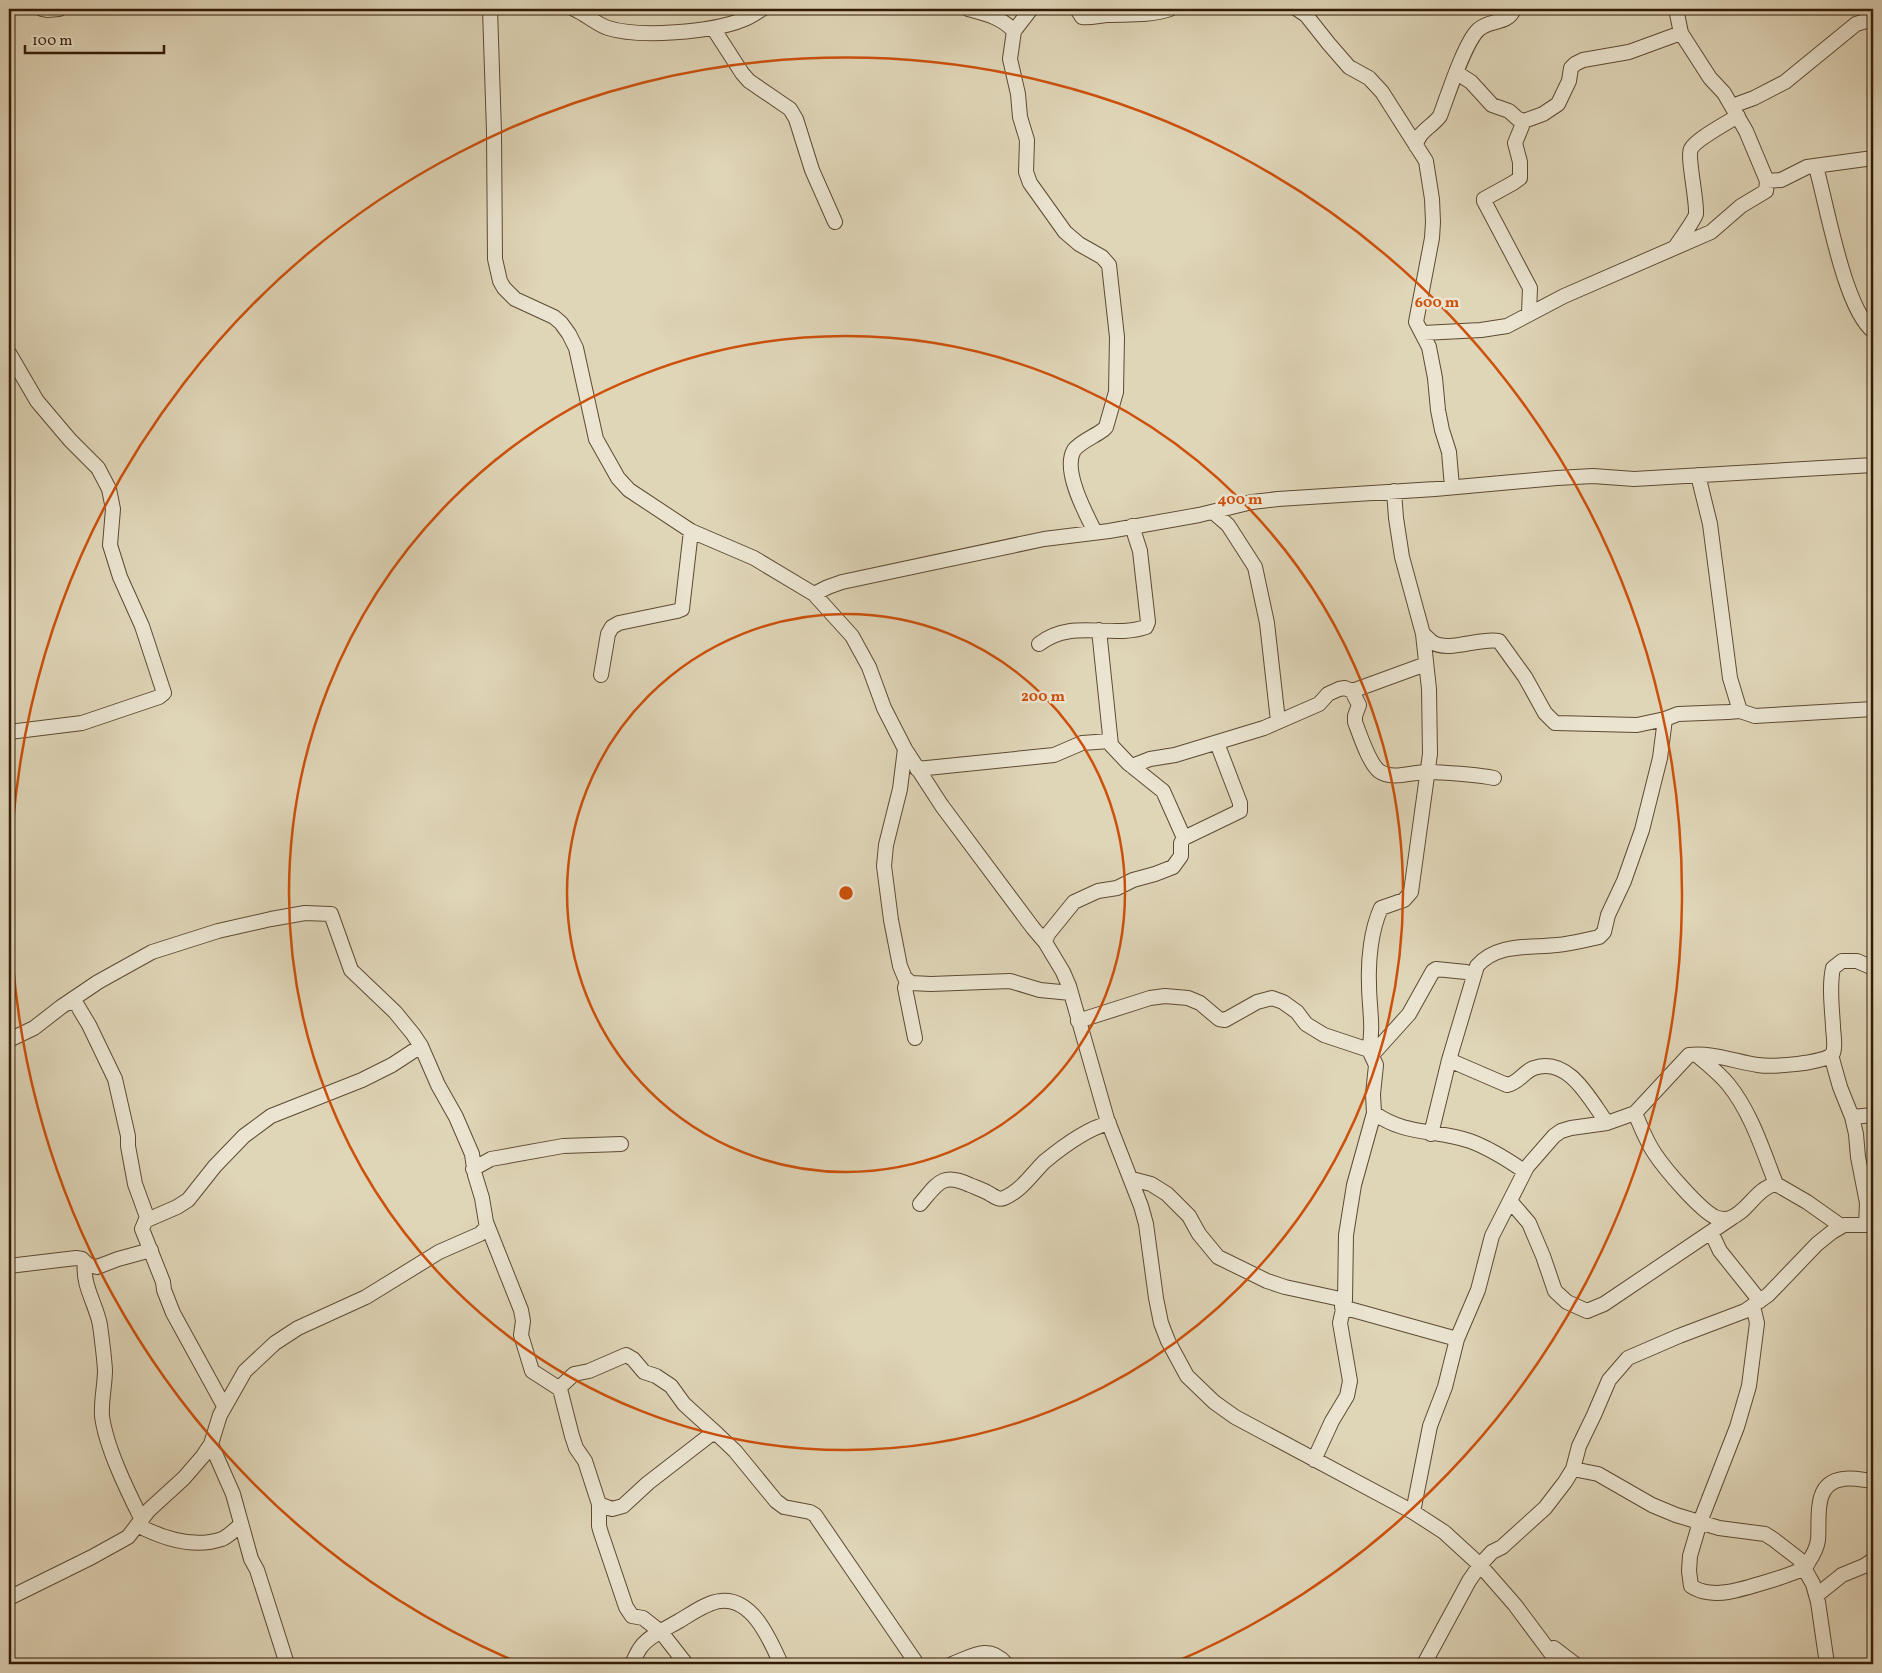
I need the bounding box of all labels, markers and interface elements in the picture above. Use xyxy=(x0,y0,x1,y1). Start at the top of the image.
scale bar xyxy=(25,22,164,54)
text: 100 m xyxy=(32,31,72,52)
text: 600 m xyxy=(1415,293,1460,314)
text: 400 m xyxy=(1218,490,1263,511)
text: 200 m xyxy=(1021,687,1065,708)
centre of rings xyxy=(837,884,855,902)

